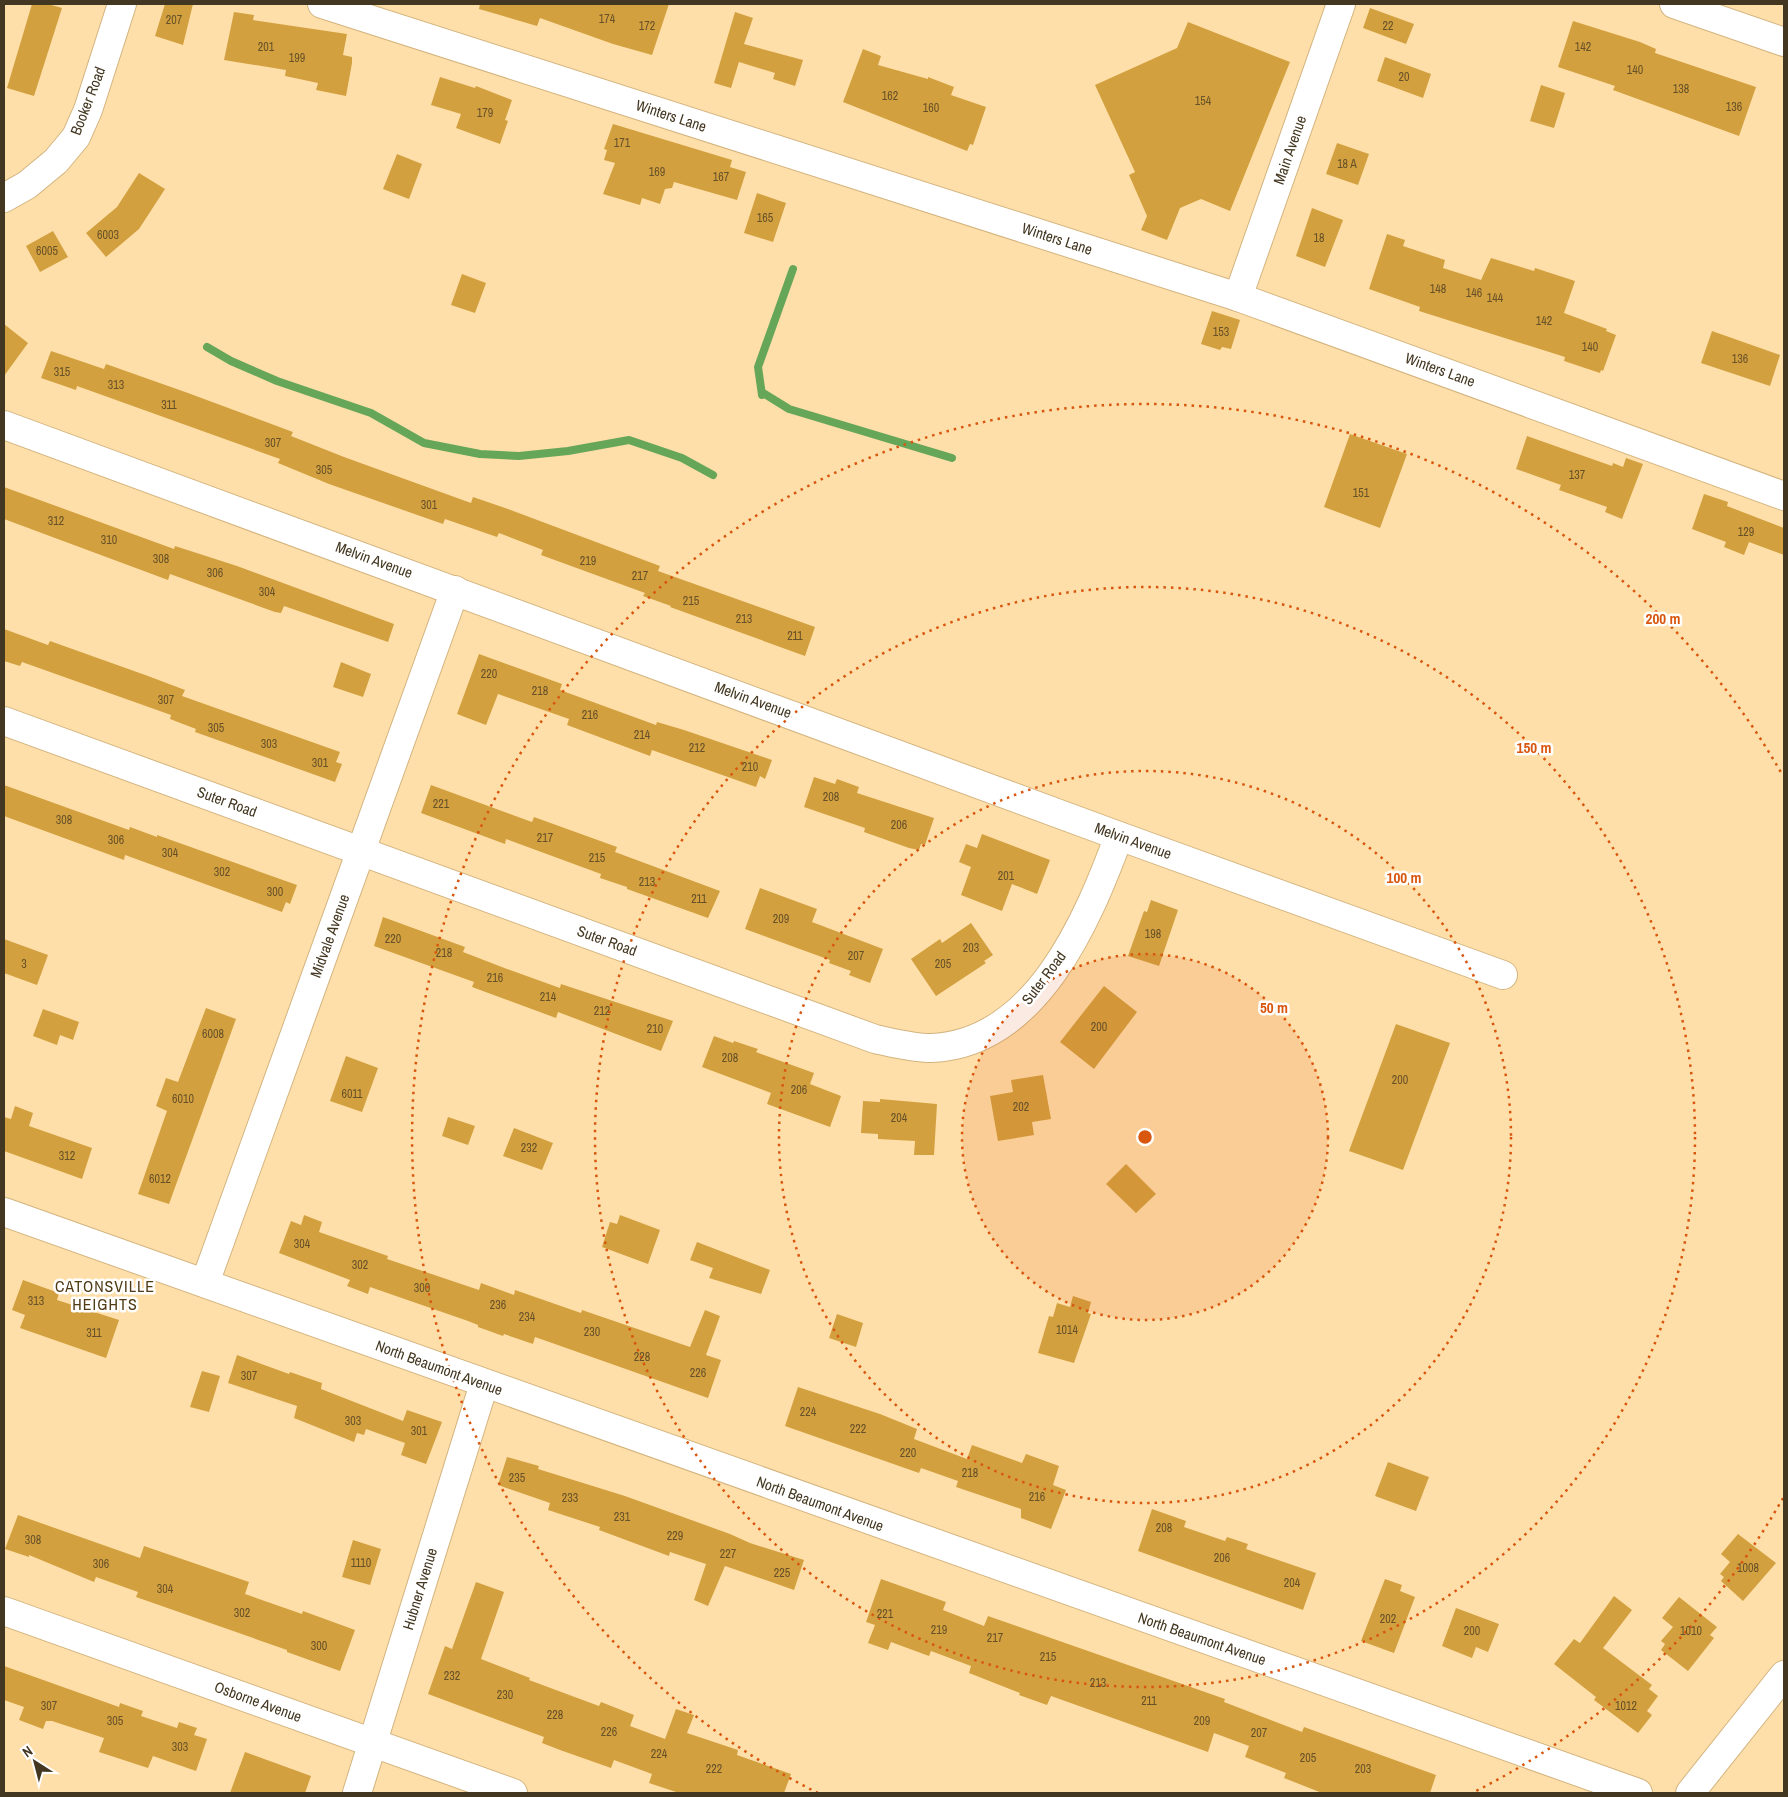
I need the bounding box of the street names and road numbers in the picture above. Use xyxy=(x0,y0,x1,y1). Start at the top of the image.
street label: Booker Road xyxy=(65,64,110,138)
street label: Winters Lane xyxy=(633,94,709,137)
street label: Main Avenue xyxy=(1268,112,1311,187)
street label: Winters Lane xyxy=(1019,217,1095,260)
street label: Winters Lane xyxy=(1402,347,1478,392)
street label: Melvin Avenue xyxy=(333,536,416,583)
street label: Melvin Avenue xyxy=(712,676,795,723)
street label: Suter Road xyxy=(194,781,260,822)
street label: Melvin Avenue xyxy=(1092,817,1175,864)
street label: Midvale Avenue xyxy=(305,891,354,980)
street label: Suter Road xyxy=(574,920,640,961)
street label: Suter Road xyxy=(1016,947,1071,1009)
street label: North Beaumont Avenue xyxy=(373,1335,506,1400)
street label: North Beaumont Avenue xyxy=(754,1471,887,1536)
street label: Hubner Avenue xyxy=(397,1545,442,1632)
street label: North Beaumont Avenue xyxy=(1135,1607,1269,1670)
street label: Osborne Avenue xyxy=(212,1676,305,1727)

